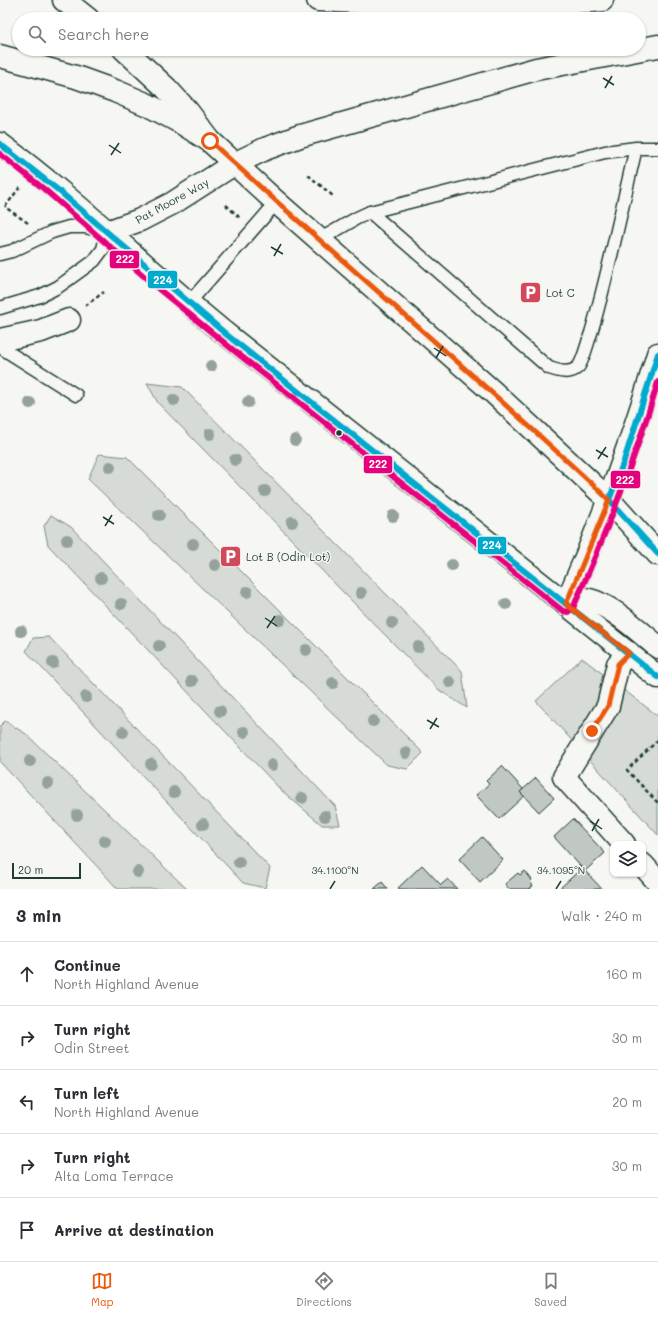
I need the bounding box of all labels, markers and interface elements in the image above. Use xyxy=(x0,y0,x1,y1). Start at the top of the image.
search box xyxy=(12,12,646,56)
icon: search xyxy=(26,23,48,45)
text: Search here xyxy=(58,24,149,44)
route start xyxy=(201,132,219,150)
street label: Pat Moore Way xyxy=(132,174,211,227)
line badge: 222 xyxy=(109,250,140,269)
text: 222 xyxy=(116,251,134,266)
line badge: 224 xyxy=(147,270,178,289)
text: 224 xyxy=(153,272,173,287)
parking icon: Lot C xyxy=(517,280,543,306)
place label: Lot C xyxy=(546,285,575,300)
unlabelled marker xyxy=(334,428,344,438)
line badge: 222 xyxy=(363,455,393,474)
text: 222 xyxy=(369,456,387,471)
line badge: 222 xyxy=(610,470,641,489)
text: 222 xyxy=(616,472,634,487)
line badge: 224 xyxy=(477,536,507,555)
text: 224 xyxy=(482,537,502,552)
parking icon: Lot B (Odin Lot) xyxy=(217,544,243,570)
place label: Lot B (Odin Lot) xyxy=(246,549,331,564)
route end xyxy=(583,722,601,740)
map controls xyxy=(610,841,646,877)
button: layers xyxy=(610,841,646,877)
scale bar xyxy=(12,861,81,880)
text: 20 m xyxy=(18,862,43,877)
text: 34.1100°N xyxy=(311,863,359,877)
text: 34.1095°N xyxy=(537,863,585,877)
text: 3 min xyxy=(16,904,61,926)
text: Walk · 240 m xyxy=(561,907,642,924)
text: Continue xyxy=(54,955,121,975)
icon: ahead xyxy=(16,963,38,985)
text: 160 m xyxy=(606,965,642,982)
text: North Highland Avenue xyxy=(54,975,199,992)
text: Turn right xyxy=(54,1019,131,1039)
icon: right xyxy=(16,1027,38,1049)
text: 30 m xyxy=(612,1029,642,1046)
text: Odin Street xyxy=(54,1039,129,1056)
text: Turn left xyxy=(54,1083,119,1103)
icon: left xyxy=(16,1091,38,1113)
text: 20 m xyxy=(612,1093,642,1110)
text: North Highland Avenue xyxy=(54,1103,199,1120)
text: Turn right xyxy=(54,1147,131,1167)
icon: right xyxy=(16,1155,38,1177)
text: 30 m xyxy=(612,1157,642,1174)
text: Alta Loma Terrace xyxy=(54,1167,174,1184)
icon: arrive xyxy=(16,1219,38,1241)
text: Arrive at destination xyxy=(54,1220,214,1240)
tab: Map xyxy=(91,1270,114,1309)
tab: Directions xyxy=(296,1270,352,1309)
tab: Saved xyxy=(534,1270,567,1309)

